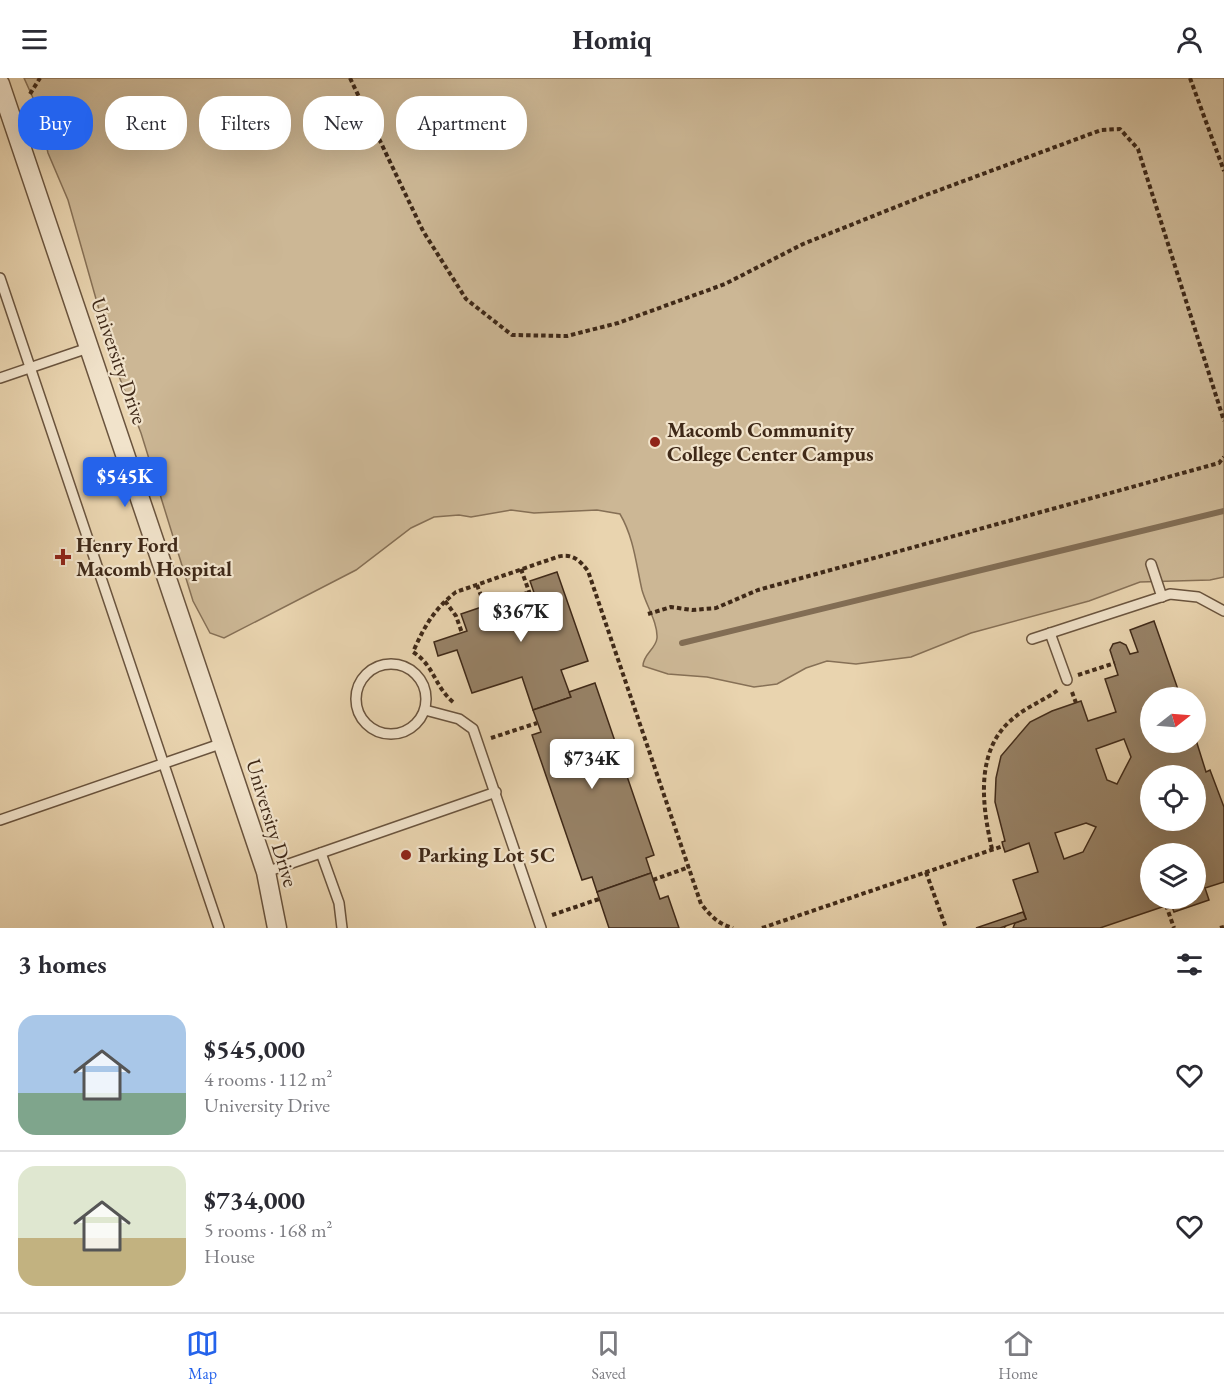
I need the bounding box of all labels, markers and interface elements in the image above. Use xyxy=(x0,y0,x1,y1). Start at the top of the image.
text: Homiq xyxy=(572,22,652,57)
icon: menu xyxy=(18,23,51,56)
icon: person xyxy=(1173,23,1206,56)
chip: Buy xyxy=(18,96,93,150)
chip: Rent xyxy=(105,96,187,150)
chip: Filters xyxy=(199,96,291,150)
chip: New xyxy=(303,96,384,150)
chip: Apartment xyxy=(396,96,527,150)
street label: University Drive xyxy=(85,294,154,428)
place label: Macomb Community College Center Campus xyxy=(667,416,874,467)
marker: Macomb Community College Center Campus xyxy=(648,435,662,449)
pin: $545K xyxy=(83,457,167,508)
text: $545K xyxy=(97,463,153,489)
place label: Henry Ford Macomb Hospital xyxy=(76,531,232,582)
marker: Henry Ford Macomb Hospital xyxy=(54,548,72,566)
pin: $367K xyxy=(479,592,563,643)
text: $367K xyxy=(493,598,549,624)
north arrow xyxy=(1140,687,1206,753)
map controls xyxy=(1140,687,1206,909)
pin: $734K xyxy=(550,739,634,790)
text: $734K xyxy=(564,745,620,771)
street label: University Drive xyxy=(240,756,305,890)
button: locate xyxy=(1140,765,1206,831)
place label: Parking Lot 5C xyxy=(418,841,555,868)
button: layers xyxy=(1140,843,1206,909)
marker: Parking Lot 5C xyxy=(399,848,413,862)
text: 3 homes xyxy=(18,947,107,981)
icon: filters xyxy=(1173,948,1206,981)
text: $545,000 xyxy=(204,1032,305,1066)
icon: home xyxy=(66,1039,138,1111)
icon: heart xyxy=(1173,1059,1206,1092)
text: 4 rooms · 112 m² xyxy=(204,1066,332,1092)
text: University Drive xyxy=(204,1092,330,1118)
text: $734,000 xyxy=(204,1183,305,1217)
icon: home xyxy=(66,1190,138,1262)
icon: heart xyxy=(1173,1210,1206,1243)
text: 5 rooms · 168 m² xyxy=(204,1217,332,1243)
text: House xyxy=(204,1243,255,1269)
tab: Map xyxy=(186,1327,219,1384)
tab: Saved xyxy=(592,1327,626,1384)
tab: Home xyxy=(998,1327,1038,1384)

